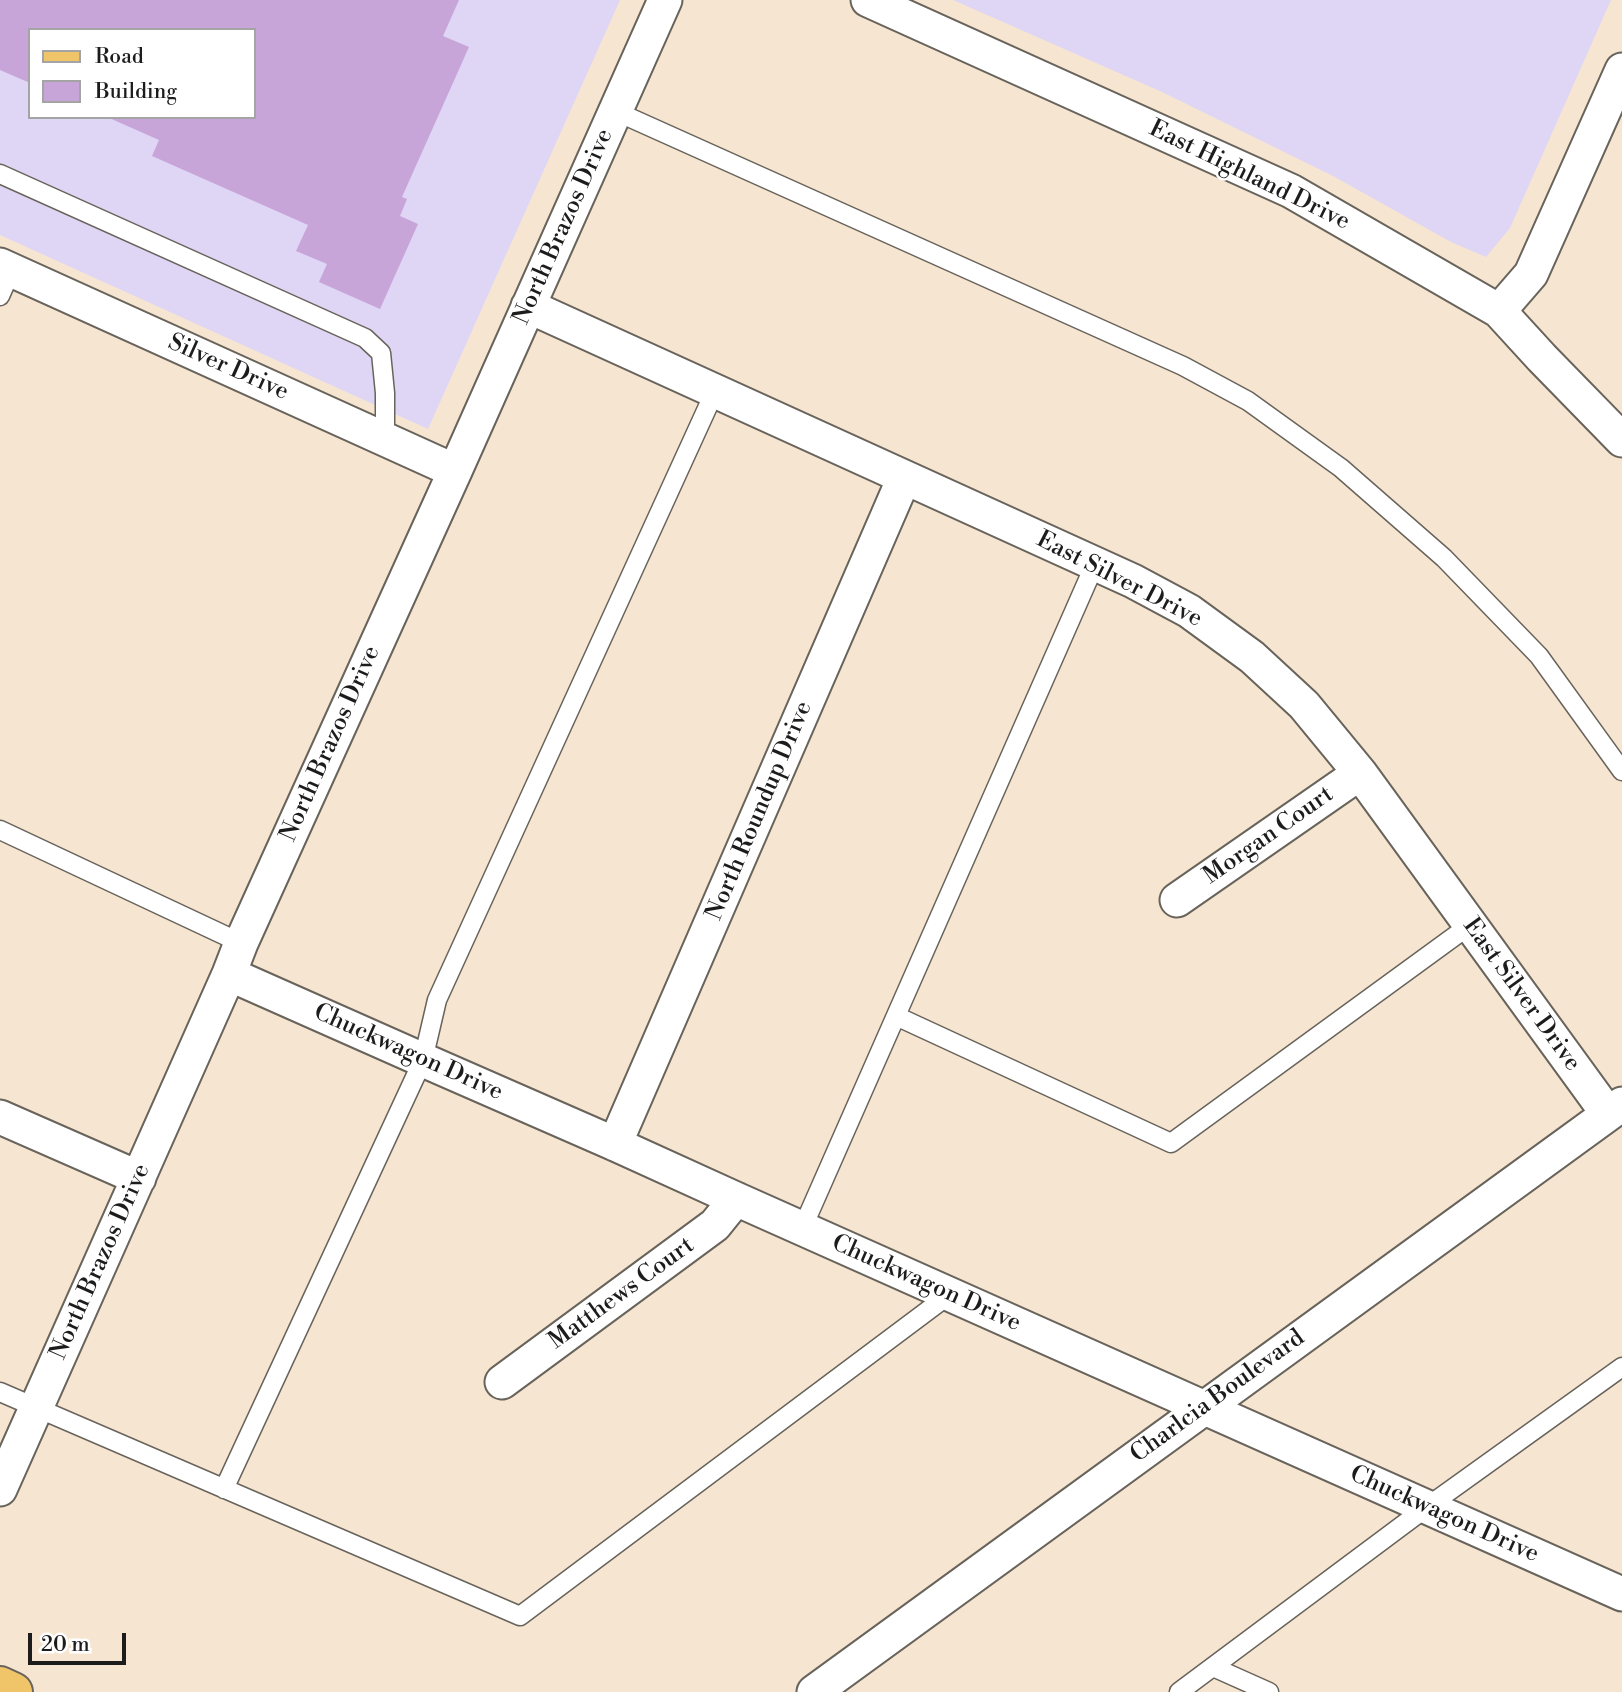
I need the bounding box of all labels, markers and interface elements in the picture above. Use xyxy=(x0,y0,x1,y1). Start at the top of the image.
legend xyxy=(28,28,256,119)
text: Road xyxy=(95,44,144,70)
text: Building xyxy=(95,79,177,105)
street label: East Highland Drive xyxy=(1144,115,1354,237)
street label: North Brazos Drive xyxy=(508,125,620,329)
street label: Silver Drive xyxy=(163,329,293,407)
street label: East Silver Drive xyxy=(1031,526,1207,634)
street label: North Brazos Drive xyxy=(275,642,387,846)
street label: North Roundup Drive xyxy=(701,697,819,925)
street label: Morgan Court xyxy=(1199,781,1339,891)
street label: East Silver Drive xyxy=(1456,913,1586,1077)
street label: Chuckwagon Drive xyxy=(309,998,507,1108)
street label: North Brazos Drive xyxy=(45,1160,157,1364)
street label: Chuckwagon Drive xyxy=(827,1229,1025,1339)
street label: Matthews Court xyxy=(544,1232,700,1356)
street label: Charlcia Boulevard xyxy=(1125,1324,1311,1470)
street label: Chuckwagon Drive xyxy=(1345,1460,1543,1570)
scale bar xyxy=(32,1618,130,1662)
text: 20 m xyxy=(41,1632,90,1658)

